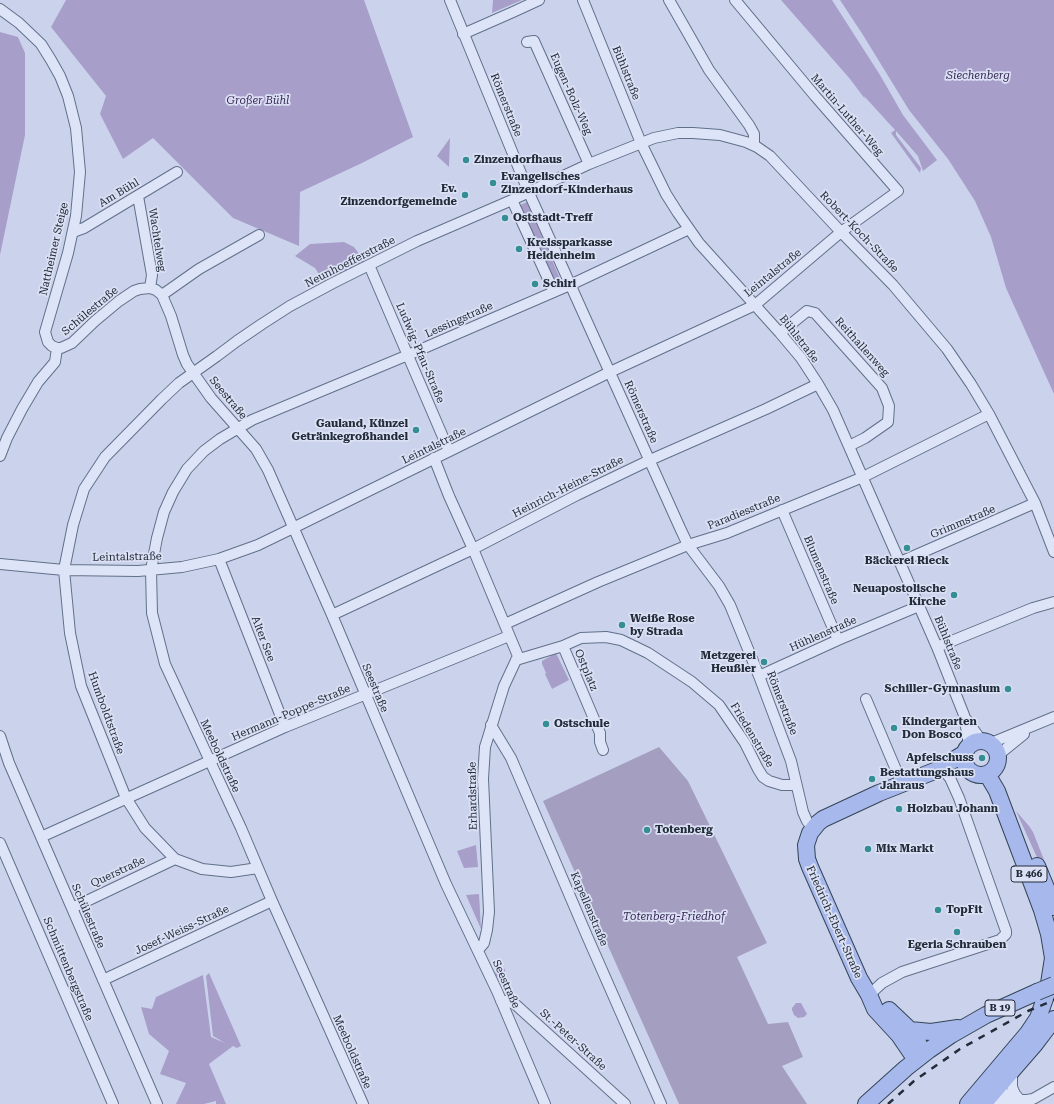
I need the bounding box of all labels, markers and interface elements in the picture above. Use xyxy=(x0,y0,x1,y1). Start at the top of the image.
street label: Bühlstraße xyxy=(609,44,643,102)
street label: Eugen-Bolz-Weg xyxy=(547,51,595,137)
park label: Siechenberg xyxy=(946,69,1010,83)
street label: Römerstraße xyxy=(487,71,525,139)
street label: Martin-Luther-Weg xyxy=(808,72,886,158)
park label: Großer Bühl xyxy=(227,94,289,108)
place label: Zinzendorfhaus xyxy=(474,153,562,167)
marker: Zinzendorfhaus xyxy=(461,155,471,165)
place label: Evangelisches Zinzendorf-Kinderhaus xyxy=(501,170,633,196)
street label: Am Bühl xyxy=(96,176,142,210)
marker: Evangelisches Zinzendorf-Kinderhaus xyxy=(488,178,498,188)
place label: Ev. Zinzendorfgemeinde xyxy=(340,182,457,208)
street label: Robert-Koch-Straße xyxy=(817,189,901,275)
marker: Ev. Zinzendorfgemeinde xyxy=(460,190,470,200)
street label: Nattheimer Steige xyxy=(37,201,71,297)
street label: Wachtelweg xyxy=(145,207,169,273)
place label: Oststadt-Treff xyxy=(513,211,593,225)
marker: Oststadt-Treff xyxy=(500,213,510,223)
street label: Neunhoefferstraße xyxy=(303,234,397,290)
place label: Kreissparkasse Heidenheim xyxy=(527,236,613,262)
marker: Kreissparkasse Heidenheim xyxy=(514,244,524,254)
street label: Leintalstraße xyxy=(742,246,804,300)
place label: Schiri xyxy=(543,277,576,291)
marker: Schiri xyxy=(530,279,540,289)
street label: Schülestraße xyxy=(59,284,121,338)
street label: Lessingstraße xyxy=(423,299,495,341)
street label: Ludwig-Pfau-Straße xyxy=(393,301,447,405)
street label: Bühlstraße xyxy=(776,312,822,366)
street label: Reithallenweg xyxy=(832,315,892,379)
street label: Seestraße xyxy=(206,374,250,422)
street label: Römerstraße xyxy=(621,379,661,445)
place label: Gauland, Künzel Getränkegroßhandel xyxy=(291,417,408,443)
street label: Leintalstraße xyxy=(400,425,468,467)
marker: Gauland, Künzel Getränkegroßhandel xyxy=(411,425,421,435)
street label: Heinrich-Heine-Straße xyxy=(510,453,626,521)
street label: Paradiesstraße xyxy=(706,491,782,533)
street label: Grimmstraße xyxy=(929,502,997,542)
street label: Blumenstraße xyxy=(801,534,841,606)
marker: Bäckerei Rieck xyxy=(902,543,912,553)
street label: Leintalstraße xyxy=(92,550,162,564)
place label: Bäckerei Rieck xyxy=(865,554,949,568)
place label: Neuapostolische Kirche xyxy=(853,582,946,608)
marker: Neuapostolische Kirche xyxy=(949,590,959,600)
place label: Weiße Rose by Strada xyxy=(630,612,695,638)
street label: Hühlenstraße xyxy=(787,613,859,655)
street label: Alter See xyxy=(248,614,278,664)
street label: Bühlstraße xyxy=(931,614,965,672)
marker: Weiße Rose by Strada xyxy=(617,620,627,630)
street label: Ostplatz xyxy=(571,647,601,693)
place label: Metzgerei Heußler xyxy=(701,649,756,675)
marker: Metzgerei Heußler xyxy=(759,657,769,667)
street label: Seestraße xyxy=(359,662,391,714)
street label: Römerstraße xyxy=(764,669,800,737)
street label: Humboldtstraße xyxy=(85,670,127,756)
street label: Hermann-Poppe-Straße xyxy=(230,682,352,744)
place label: Schiller-Gymnasium xyxy=(885,682,1000,696)
marker: Schiller-Gymnasium xyxy=(1003,684,1013,694)
street label: Friedenstraße xyxy=(727,700,777,770)
place label: Kindergarten Don Bosco xyxy=(902,715,977,741)
street label: Meeboldstraße xyxy=(197,717,243,795)
place label: Ostschule xyxy=(554,717,610,731)
marker: Ostschule xyxy=(541,719,551,729)
marker: Kindergarten Don Bosco xyxy=(889,723,899,733)
place label: Apfelschuss xyxy=(906,751,974,765)
marker: Apfelschuss xyxy=(977,753,987,763)
street label: Erhardstraße xyxy=(466,762,480,830)
place label: Bestattungshaus Jahraus xyxy=(880,766,974,792)
marker: Bestattungshaus Jahraus xyxy=(867,774,877,784)
place label: Holzbau Johann xyxy=(907,802,998,816)
marker: Holzbau Johann xyxy=(894,804,904,814)
place label: Totenberg xyxy=(655,823,713,837)
marker: Totenberg xyxy=(642,825,652,835)
place label: Mix Markt xyxy=(876,842,934,856)
marker: Mix Markt xyxy=(863,844,873,854)
street label: Querstraße xyxy=(89,854,147,890)
street label: Friedrich-Ebert-Straße xyxy=(803,864,865,980)
road number: B 466 xyxy=(1011,866,1047,882)
street label: Kapellenstraße xyxy=(567,870,611,948)
street label: Schülestraße xyxy=(68,882,108,950)
street label: Josef-Weiss-Straße xyxy=(133,902,231,958)
place label: TopFit xyxy=(946,903,983,917)
marker: TopFit xyxy=(933,905,943,915)
park label: Totenberg-Friedhof xyxy=(623,910,725,924)
street label: Schmittenbergstraße xyxy=(40,915,96,1023)
marker: Egeria Schrauben xyxy=(952,927,962,937)
place label: Egeria Schrauben xyxy=(908,938,1006,952)
street label: Seestraße xyxy=(489,958,523,1010)
road number: B 19 xyxy=(985,1000,1015,1016)
street label: St.-Peter-Straße xyxy=(537,1007,609,1073)
street label: Meeboldstraße xyxy=(330,1013,374,1091)

